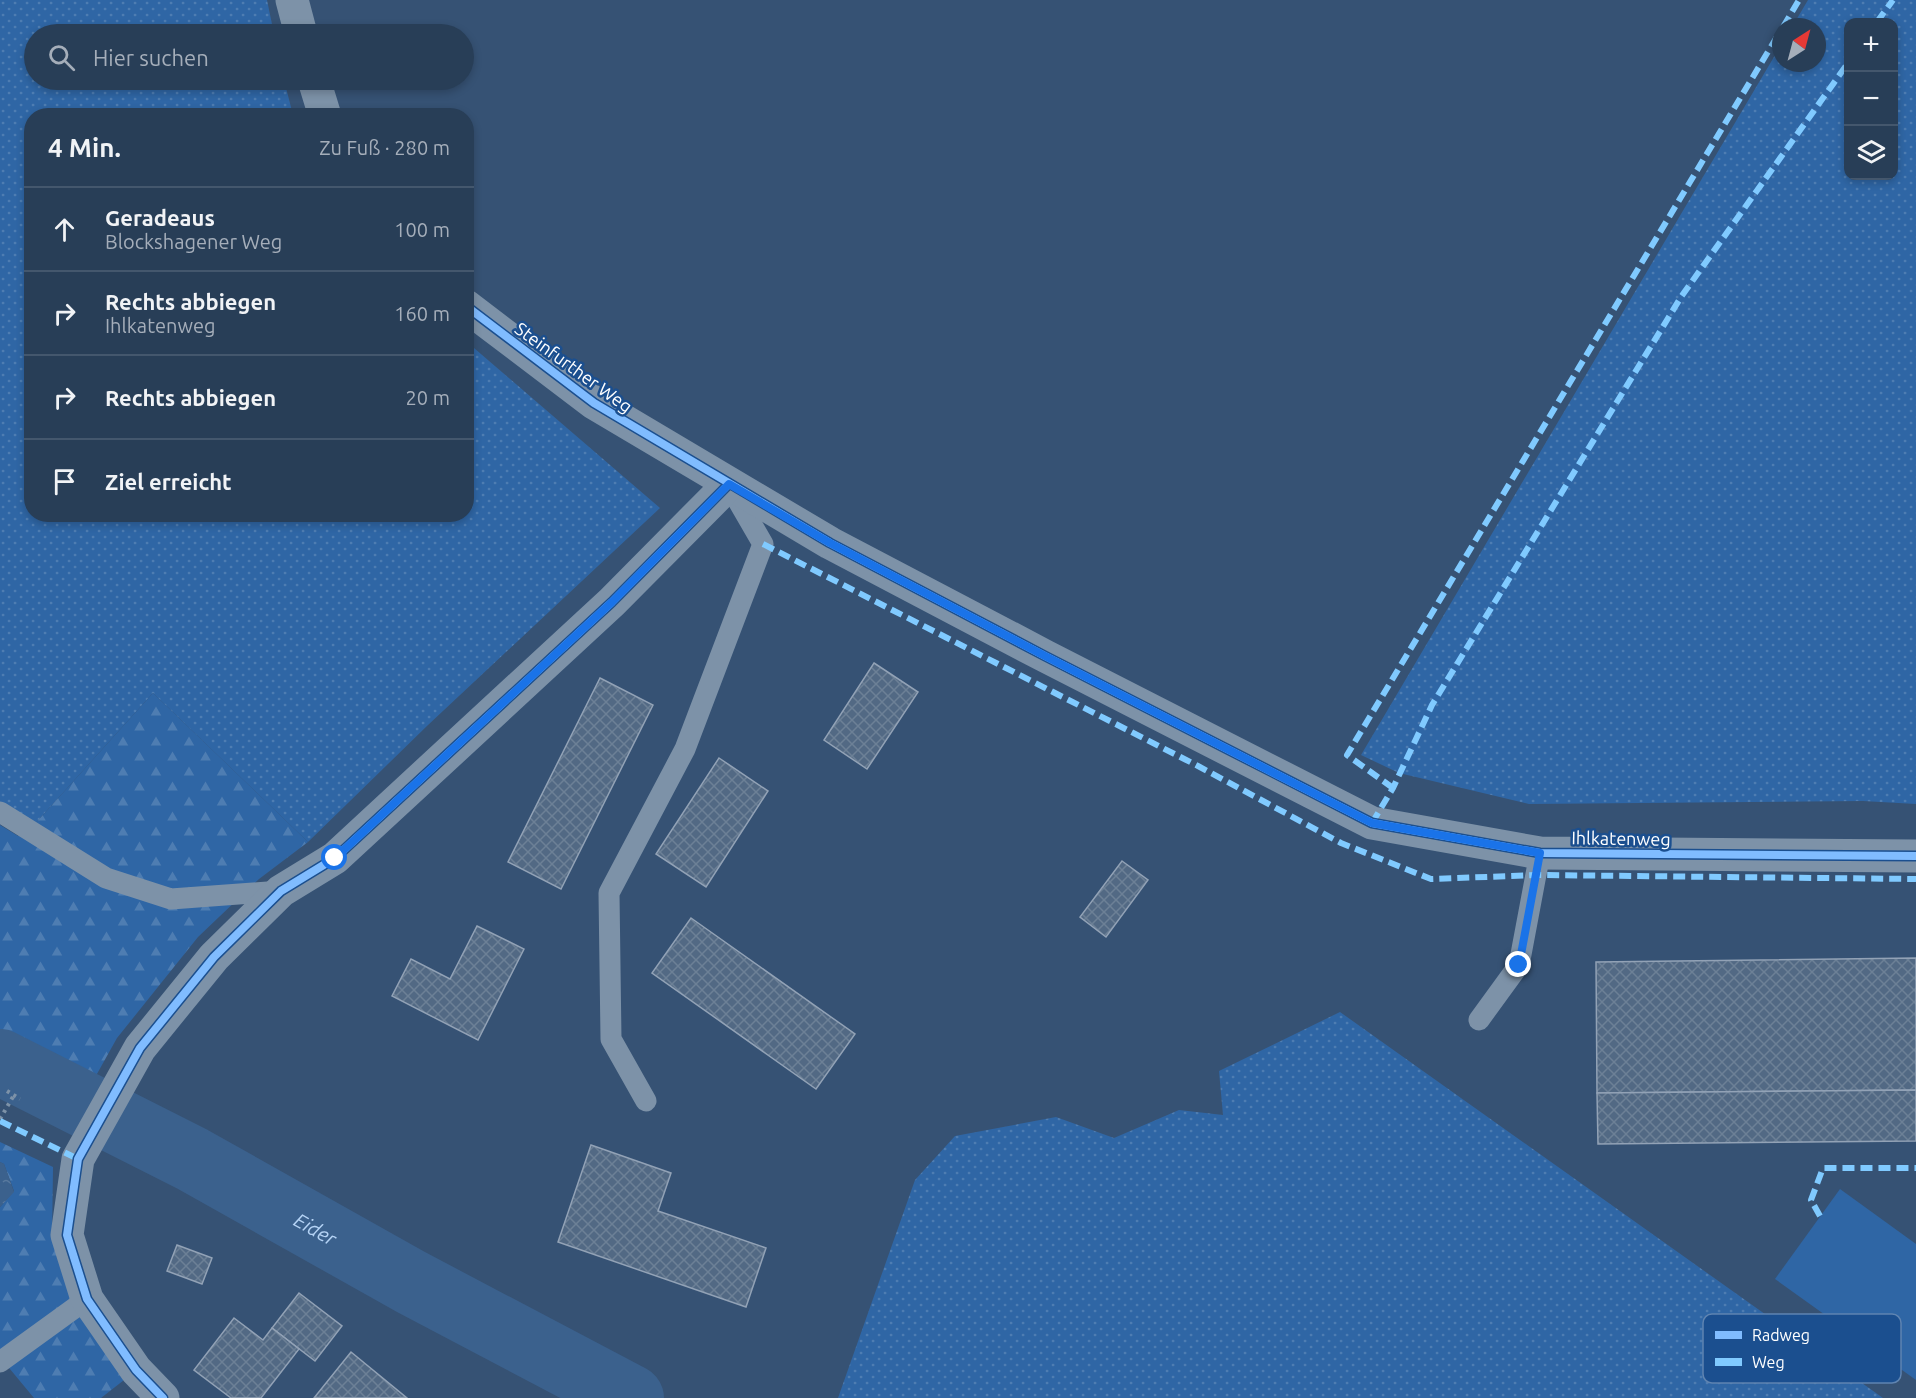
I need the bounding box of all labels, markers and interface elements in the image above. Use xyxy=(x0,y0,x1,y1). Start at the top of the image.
north arrow xyxy=(1772,18,1826,72)
map controls xyxy=(1844,18,1898,180)
button: + xyxy=(1844,18,1898,72)
search box xyxy=(24,24,474,90)
icon: search xyxy=(45,41,78,74)
text: Hier suchen xyxy=(93,45,209,70)
button: − xyxy=(1844,72,1898,126)
button: layers xyxy=(1844,126,1898,180)
text: 4 Min. xyxy=(48,133,121,162)
text: Zu Fuß · 280 m xyxy=(319,136,450,159)
text: Geradeaus xyxy=(105,205,215,230)
icon: ahead xyxy=(48,213,81,246)
text: 100 m xyxy=(394,218,450,241)
text: Blockshagener Weg xyxy=(105,230,282,253)
text: Rechts abbiegen xyxy=(105,289,276,314)
icon: right xyxy=(48,297,81,330)
text: 160 m xyxy=(394,302,450,325)
text: Ihlkatenweg xyxy=(105,314,215,337)
street label: Steinfurther Weg xyxy=(512,318,636,416)
icon: right xyxy=(48,381,81,414)
text: Rechts abbiegen xyxy=(105,385,276,410)
text: 20 m xyxy=(406,386,450,409)
icon: arrive xyxy=(48,465,81,498)
text: Ziel erreicht xyxy=(105,469,232,494)
street label: Ihlkatenweg xyxy=(1571,827,1671,849)
route start xyxy=(321,844,347,870)
route end xyxy=(1505,951,1531,977)
water label: Eider xyxy=(291,1208,342,1250)
legend xyxy=(1703,1314,1901,1383)
text: Radweg xyxy=(1752,1326,1810,1344)
text: Weg xyxy=(1752,1353,1785,1371)

